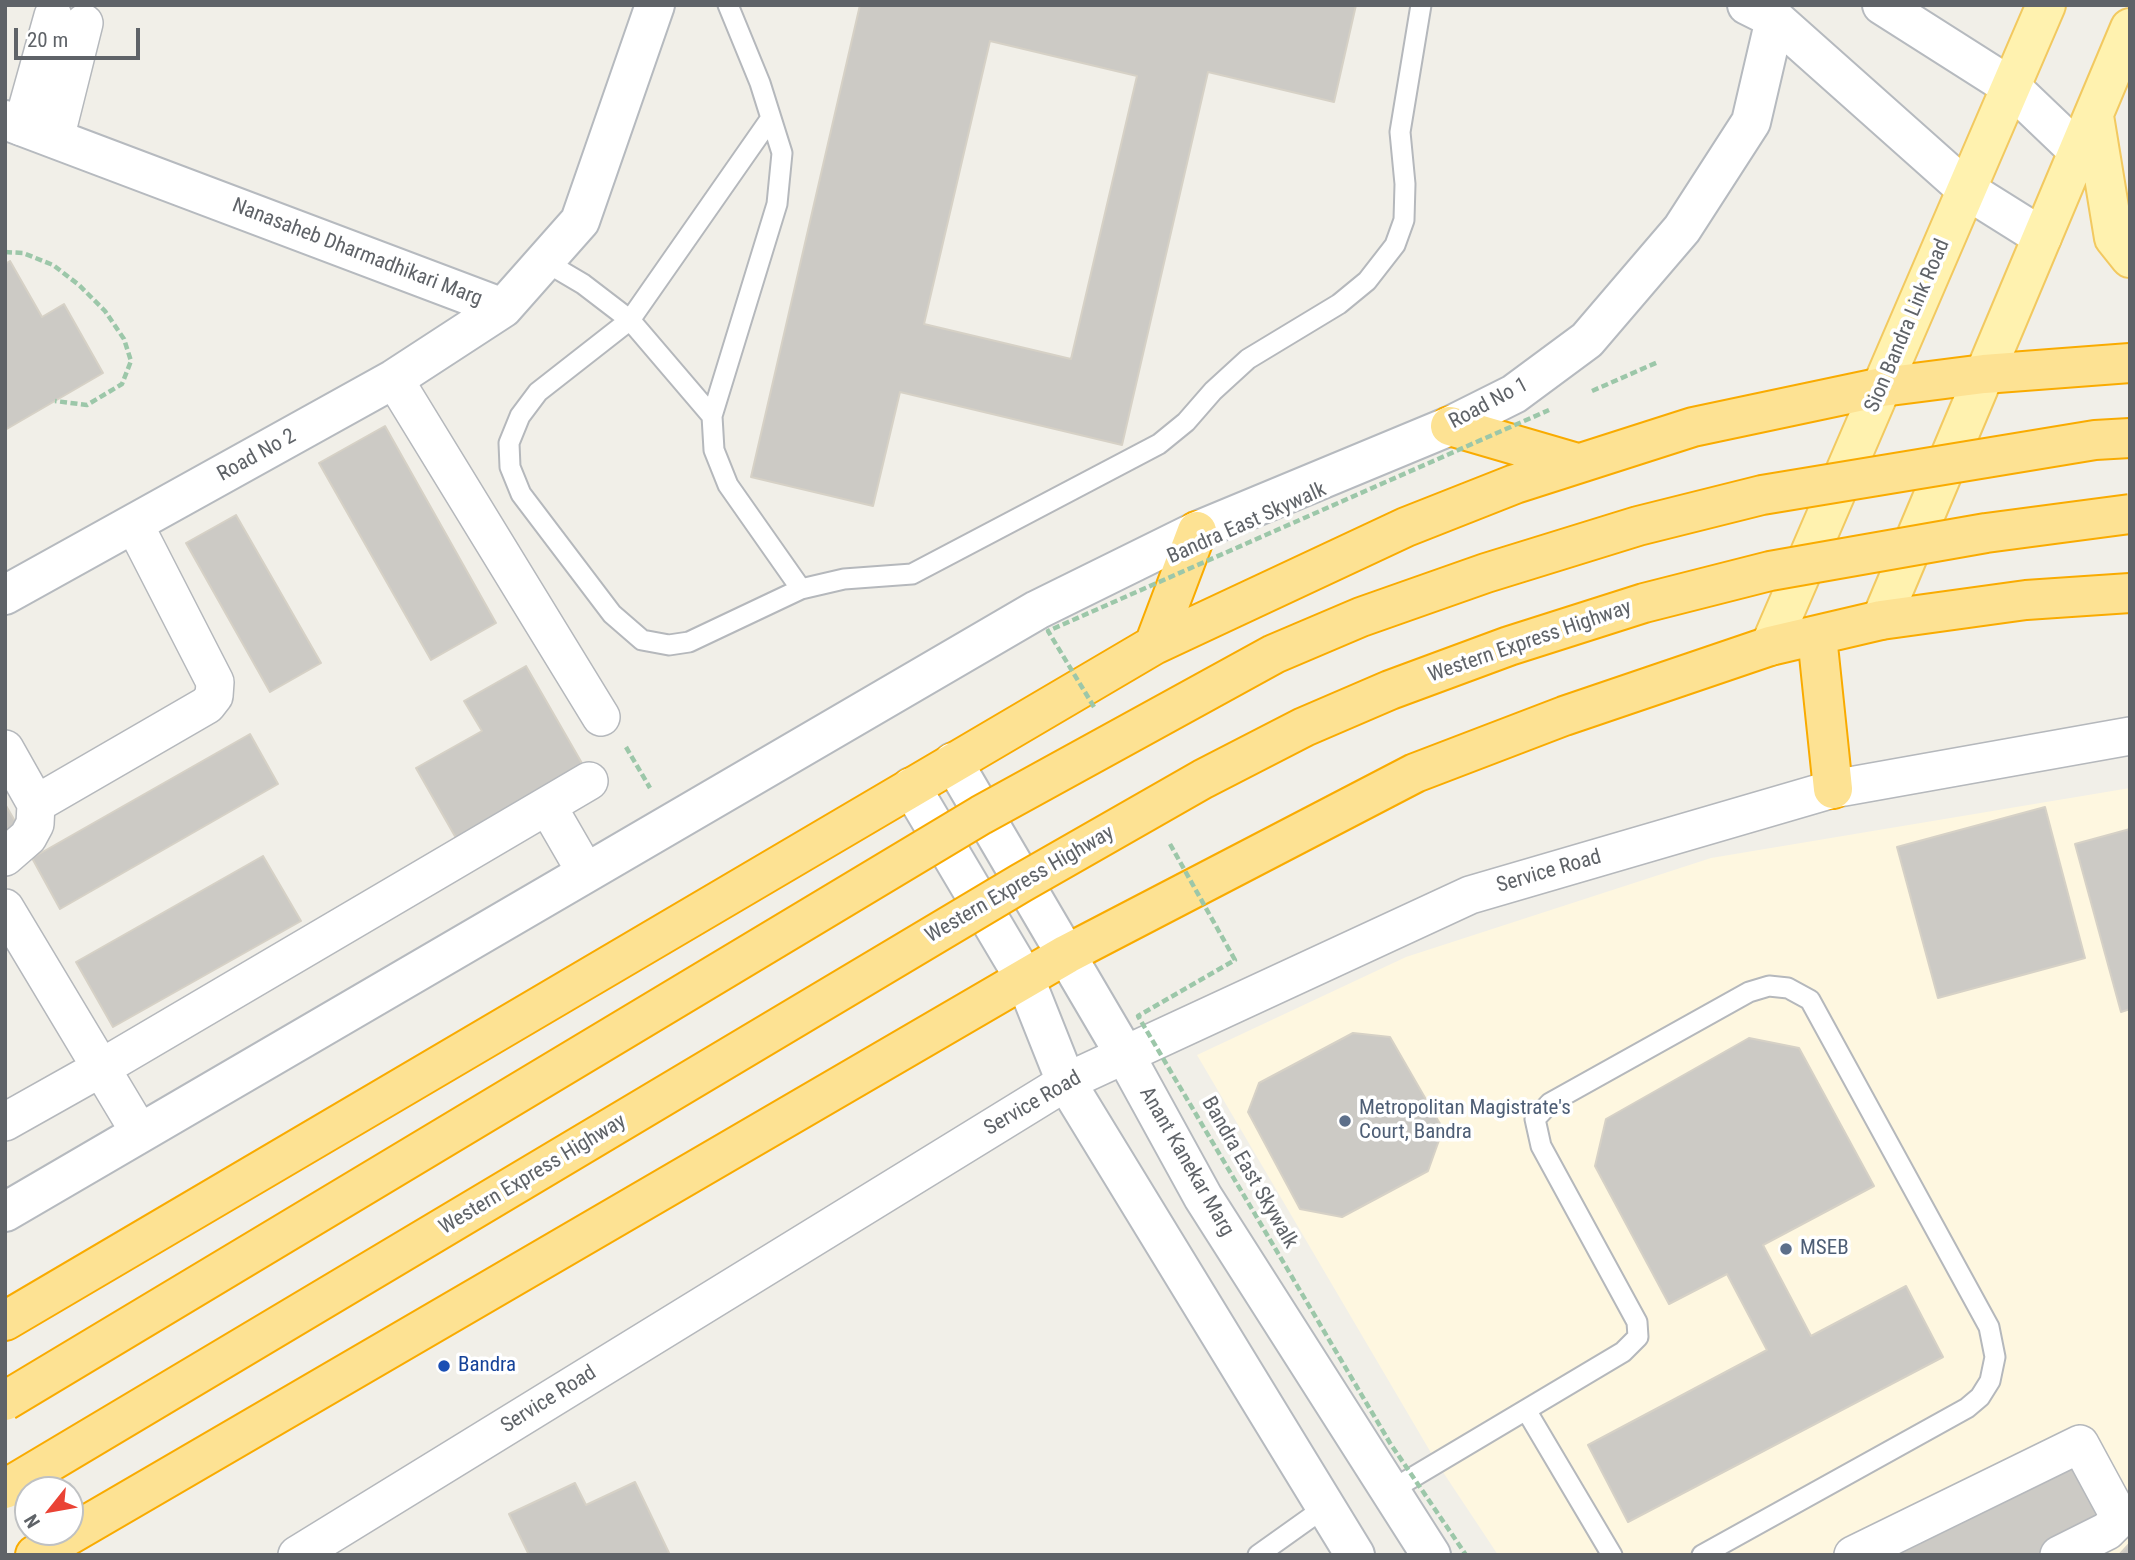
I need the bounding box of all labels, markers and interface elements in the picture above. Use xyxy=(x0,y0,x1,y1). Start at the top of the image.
scale bar xyxy=(18,14,144,58)
text: 20 m xyxy=(27,28,68,52)
street label: Nanasaheb Dharmadhikari Marg xyxy=(228,194,486,312)
street label: Sion Bandra Link Road xyxy=(1860,236,1956,416)
street label: Road No 1 xyxy=(1445,373,1533,435)
street label: Road No 2 xyxy=(213,424,301,488)
street label: Bandra East Skywalk xyxy=(1164,478,1330,570)
street label: Western Express Highway xyxy=(1425,595,1635,689)
street label: Western Express Highway xyxy=(921,821,1119,949)
street label: Service Road xyxy=(1494,845,1604,899)
street label: Service Road xyxy=(980,1066,1086,1142)
street label: Anant Kanekar Marg xyxy=(1133,1083,1239,1241)
street label: Bandra East Skywalk xyxy=(1195,1093,1303,1253)
place label: Metropolitan Magistrate's Court, Bandra xyxy=(1359,1096,1571,1146)
street label: Western Express Highway xyxy=(435,1109,631,1241)
marker: Metropolitan Magistrate's Court, Bandra xyxy=(1337,1113,1353,1129)
place label: MSEB xyxy=(1800,1236,1849,1262)
marker: MSEB xyxy=(1778,1241,1794,1257)
place label: Bandra xyxy=(458,1353,516,1379)
marker: Bandra xyxy=(436,1358,452,1374)
street label: Service Road xyxy=(497,1361,601,1439)
north arrow xyxy=(14,1476,84,1546)
text: N xyxy=(19,1510,45,1532)

